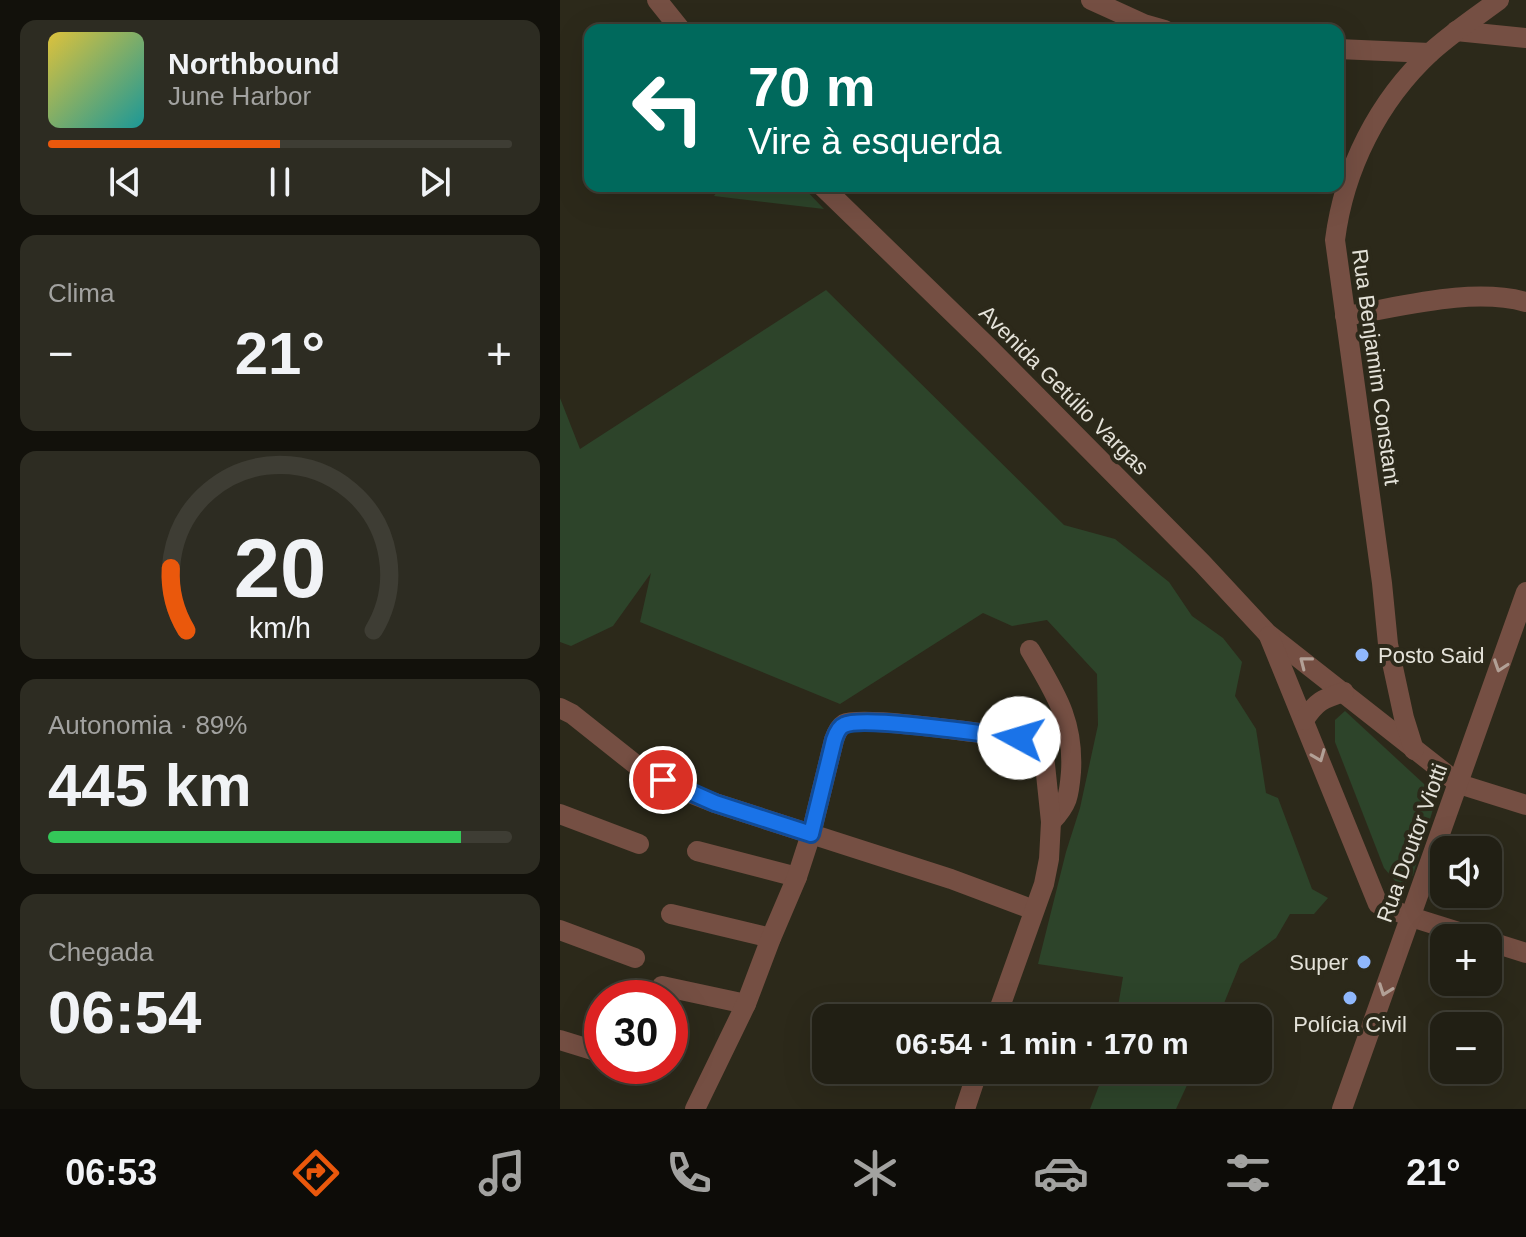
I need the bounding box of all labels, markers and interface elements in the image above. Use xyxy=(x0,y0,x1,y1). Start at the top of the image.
text: Northbound xyxy=(168,47,340,80)
text: 70 m xyxy=(748,55,876,118)
icon: left xyxy=(616,56,720,160)
text: June Harbor xyxy=(168,81,311,111)
text: Vire à esquerda xyxy=(748,121,1002,162)
icon: previous xyxy=(103,160,147,204)
icon: pause xyxy=(258,160,302,204)
icon: next xyxy=(413,160,457,204)
street label: Rua Benjamim Constant xyxy=(1347,247,1405,487)
text: Clima xyxy=(48,278,114,308)
street label: Avenida Getúlio Vargas xyxy=(974,300,1154,480)
text: 21° xyxy=(235,320,325,387)
text: − xyxy=(48,329,74,378)
text: + xyxy=(486,329,512,378)
text: 20 xyxy=(234,521,326,614)
text: km/h xyxy=(249,612,311,644)
place label: Posto Said xyxy=(1378,643,1484,668)
marker: Posto Said xyxy=(1353,646,1371,664)
one-way arrow xyxy=(1300,658,1314,672)
one-way arrow xyxy=(1494,658,1510,672)
position arrow xyxy=(977,696,1061,780)
text: Autonomia · 89% xyxy=(48,710,247,740)
pin xyxy=(629,746,697,814)
one-way arrow xyxy=(1309,748,1325,762)
text: 445 km xyxy=(48,752,252,819)
icon: arrive xyxy=(641,758,685,802)
street label: Rua Doutor Viotti xyxy=(1372,760,1452,926)
map controls xyxy=(1430,836,1502,1084)
button: sound xyxy=(1430,836,1502,908)
button: + xyxy=(1430,924,1502,996)
text: Chegada xyxy=(48,937,154,967)
place label: Super xyxy=(1289,950,1348,975)
marker: Super xyxy=(1355,953,1373,971)
text: 06:54 xyxy=(48,979,201,1046)
speed limit sign: 30 xyxy=(584,980,688,1084)
one-way arrow xyxy=(1378,982,1395,996)
marker: Polícia Civil xyxy=(1341,989,1359,1007)
place label: Polícia Civil xyxy=(1293,1012,1407,1037)
button: − xyxy=(1430,1012,1502,1084)
text: 06:54 · 1 min · 170 m xyxy=(895,1027,1189,1060)
icon: directions xyxy=(288,1145,344,1201)
icon: music xyxy=(474,1145,530,1201)
icon: phone xyxy=(661,1145,717,1201)
icon: climate xyxy=(847,1145,903,1201)
icon: car xyxy=(1033,1145,1089,1201)
icon: filters xyxy=(1220,1145,1276,1201)
text: 06:53 xyxy=(65,1152,157,1193)
text: 21° xyxy=(1406,1152,1461,1193)

